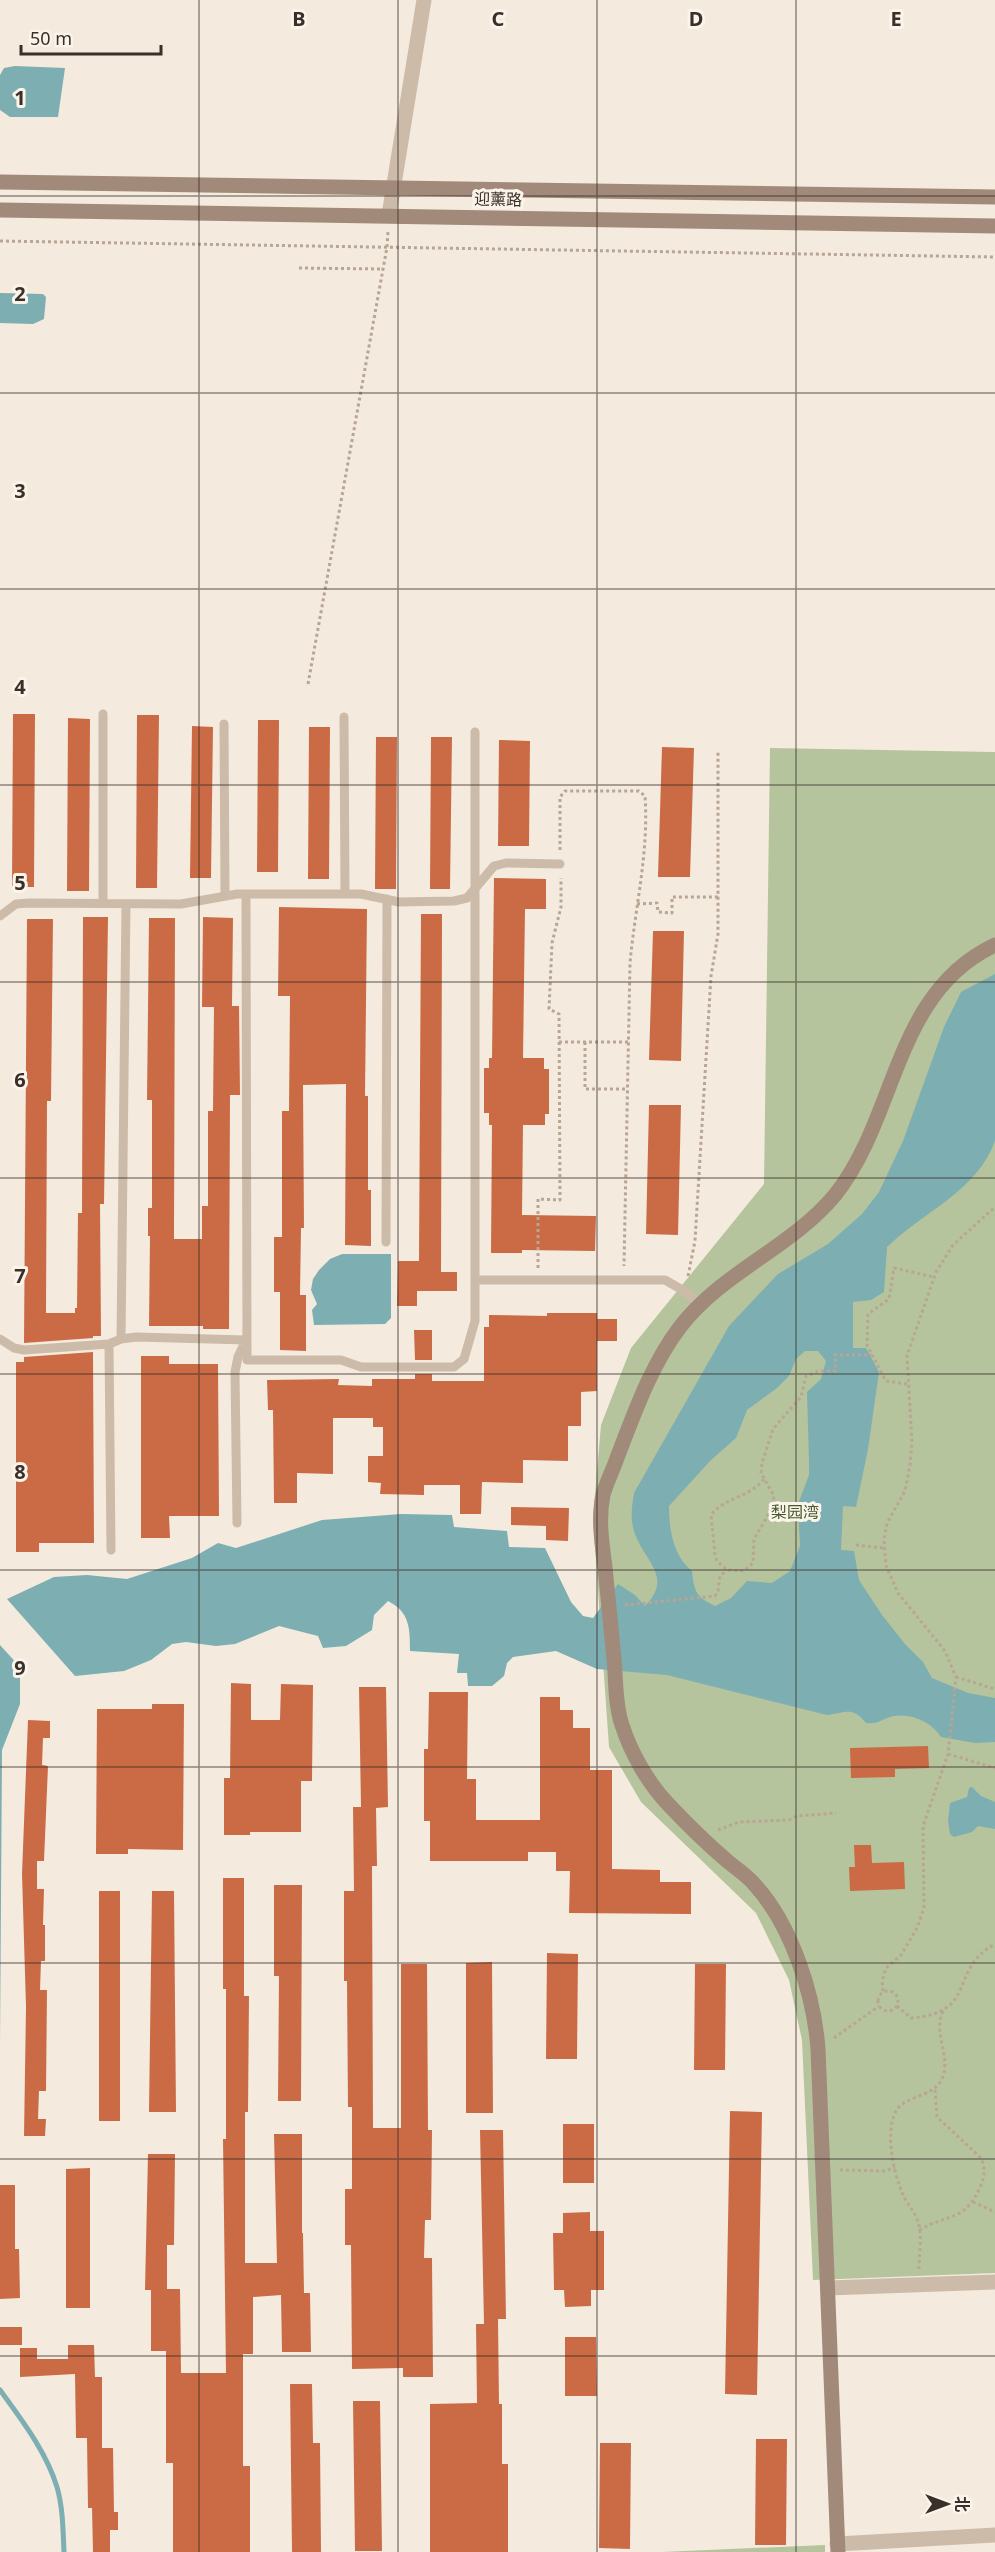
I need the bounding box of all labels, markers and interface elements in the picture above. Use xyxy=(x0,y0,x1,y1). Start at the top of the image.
text: B xyxy=(292,5,306,32)
text: C xyxy=(492,5,505,32)
text: D xyxy=(689,5,703,32)
text: E xyxy=(890,5,902,32)
scale bar xyxy=(21,18,160,56)
text: 50 m xyxy=(30,26,72,50)
text: 1 xyxy=(14,84,26,111)
street label: 迎薰路 xyxy=(474,188,522,210)
text: 2 xyxy=(14,280,26,307)
text: 3 xyxy=(14,477,26,504)
text: 4 xyxy=(14,673,26,700)
text: 5 xyxy=(14,869,26,896)
text: 6 xyxy=(14,1066,26,1093)
text: 7 xyxy=(14,1262,26,1289)
text: 8 xyxy=(14,1458,26,1485)
park label: 梨园湾 xyxy=(771,1501,819,1523)
text: 9 xyxy=(14,1654,26,1681)
north arrow xyxy=(917,2474,977,2534)
text: 北 xyxy=(951,2496,973,2512)

